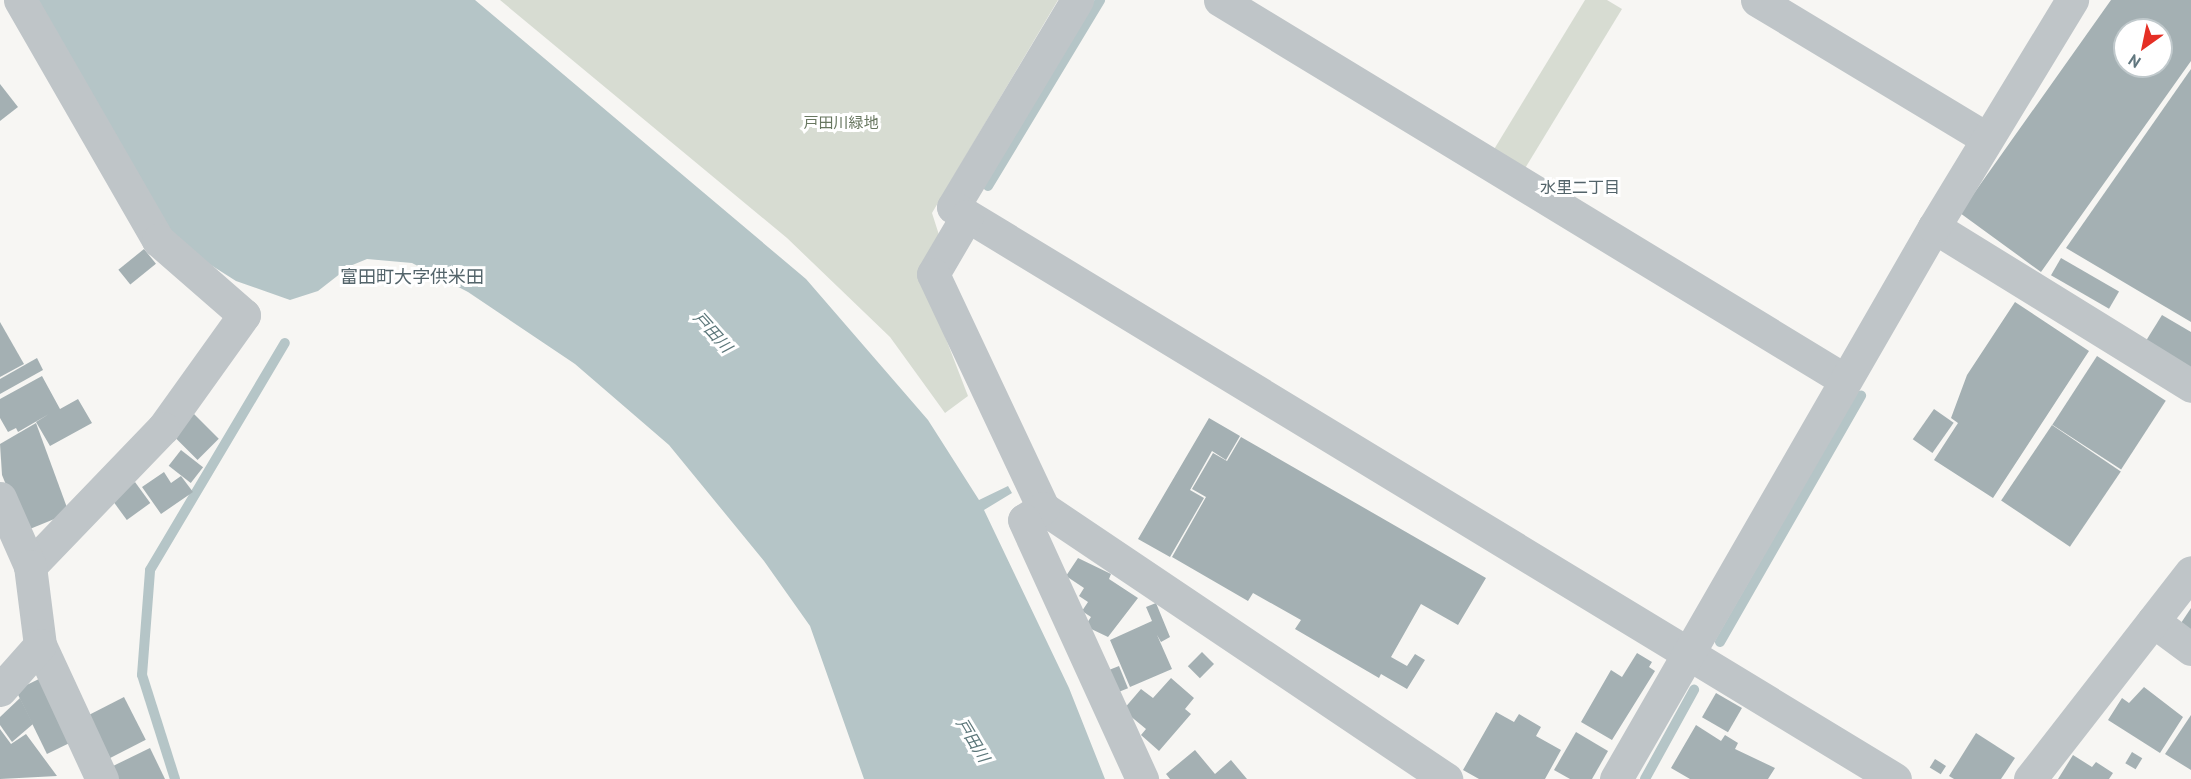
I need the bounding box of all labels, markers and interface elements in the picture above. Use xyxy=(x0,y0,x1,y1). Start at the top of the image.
north arrow xyxy=(2113,18,2173,78)
text: N xyxy=(2124,50,2144,73)
park label: 戸田川緑地 xyxy=(804,114,878,132)
district label: 水里二丁目 xyxy=(1540,177,1620,197)
district label: 富田町大字供米田 xyxy=(340,266,484,288)
water label: 戸田川 xyxy=(690,308,736,356)
water label: 戸田川 xyxy=(952,714,994,766)

